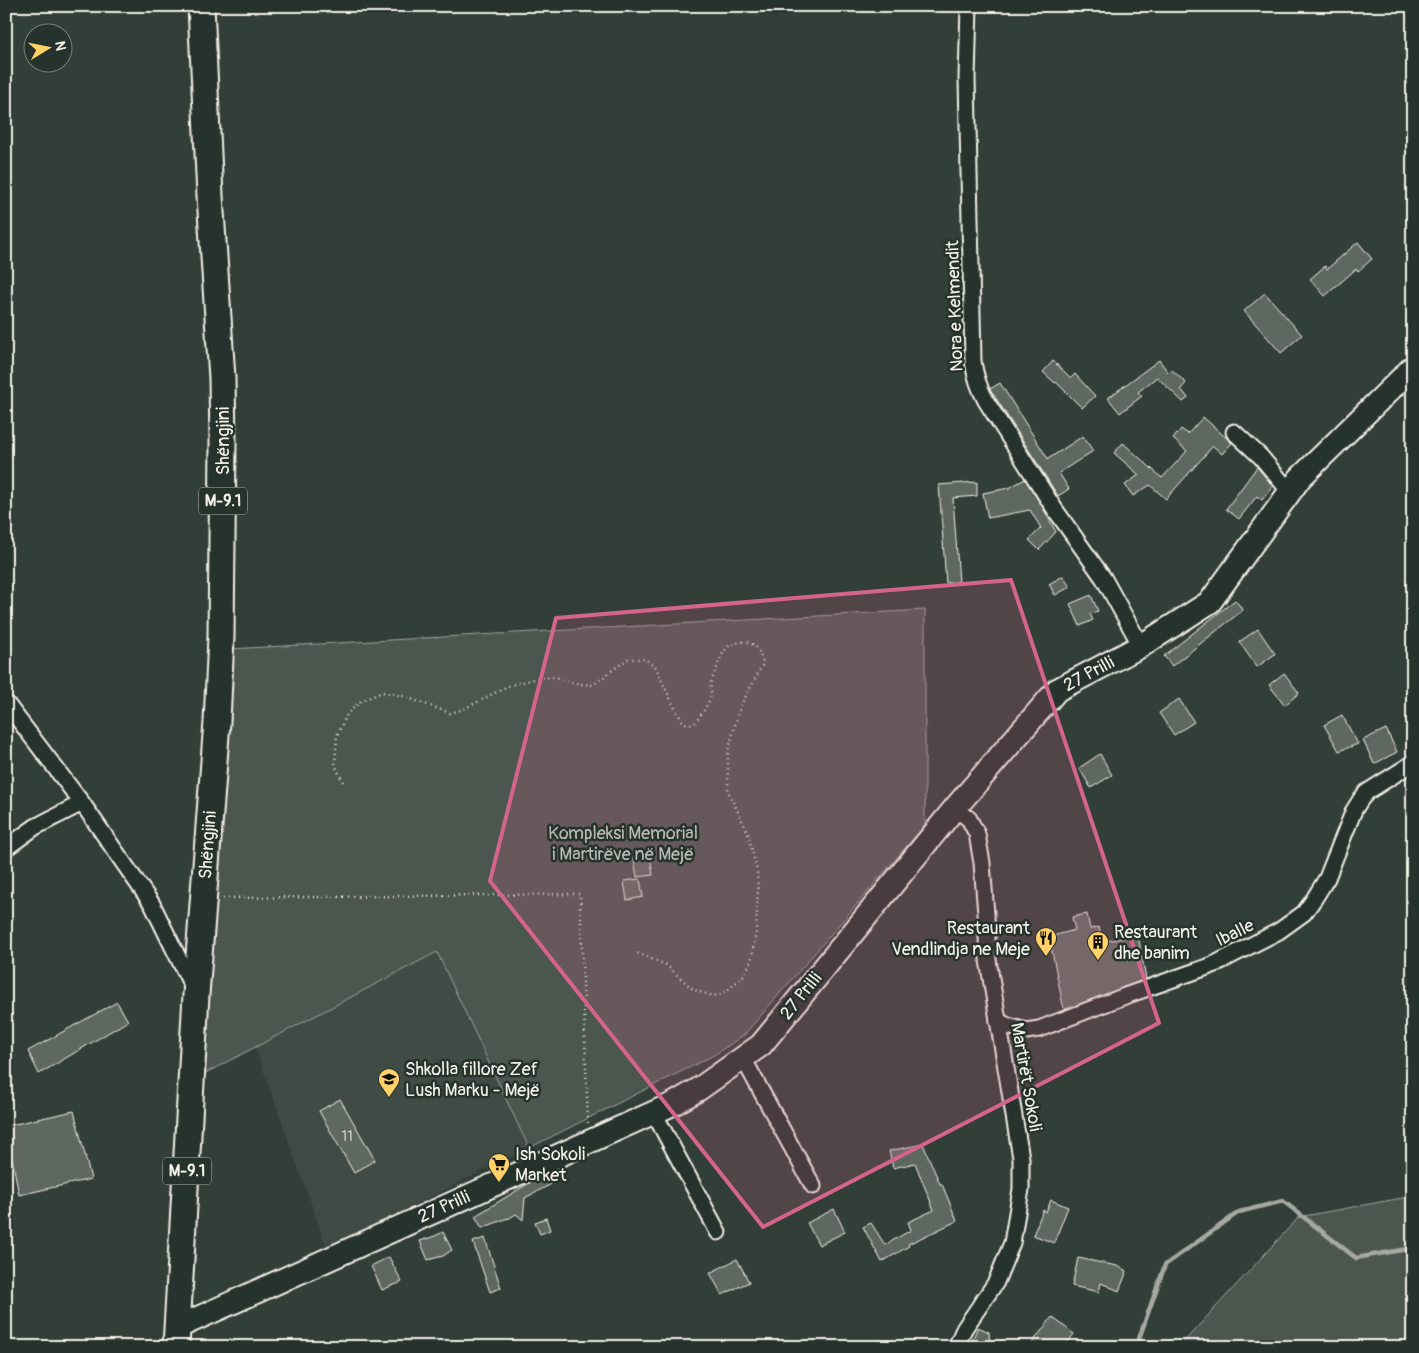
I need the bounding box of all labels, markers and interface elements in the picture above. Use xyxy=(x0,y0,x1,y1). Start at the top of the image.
north arrow xyxy=(22,22,72,72)
text: N xyxy=(51,40,70,52)
street label: Nora e Kelmendit xyxy=(941,239,969,372)
street label: Shëngjini xyxy=(212,407,235,475)
road number: M-9.1 xyxy=(199,488,247,514)
street label: 27 Prilli xyxy=(1060,651,1118,697)
street label: Shëngjini xyxy=(194,810,222,880)
park label: Kompleksi Memorial i Martirëve në Mejë xyxy=(548,822,698,866)
street label: Iballe xyxy=(1212,914,1258,952)
place label: Restaurant Vendlindja ne Meje xyxy=(891,917,1031,961)
place label: Restaurant dhe banim xyxy=(1114,921,1198,965)
restaurant icon: Restaurant Vendlindja ne Meje xyxy=(1034,926,1058,957)
building icon: Restaurant dhe banim xyxy=(1086,930,1110,961)
street label: 27 Prilli xyxy=(775,968,827,1024)
street label: Martirët Sokoli xyxy=(1005,1021,1047,1133)
place label: Shkolla fillore Zef Lush Marku - Mejë xyxy=(405,1058,540,1102)
school or university icon: Shkolla fillore Zef Lush Marku - Mejë xyxy=(377,1067,401,1098)
house number: 11 xyxy=(341,1127,353,1146)
place label: Ish Sokoli Market xyxy=(515,1143,585,1187)
supermarket icon: Ish Sokoli Market xyxy=(487,1152,511,1183)
road number: M-9.1 xyxy=(163,1158,211,1184)
street label: 27 Prilli xyxy=(414,1185,474,1229)

